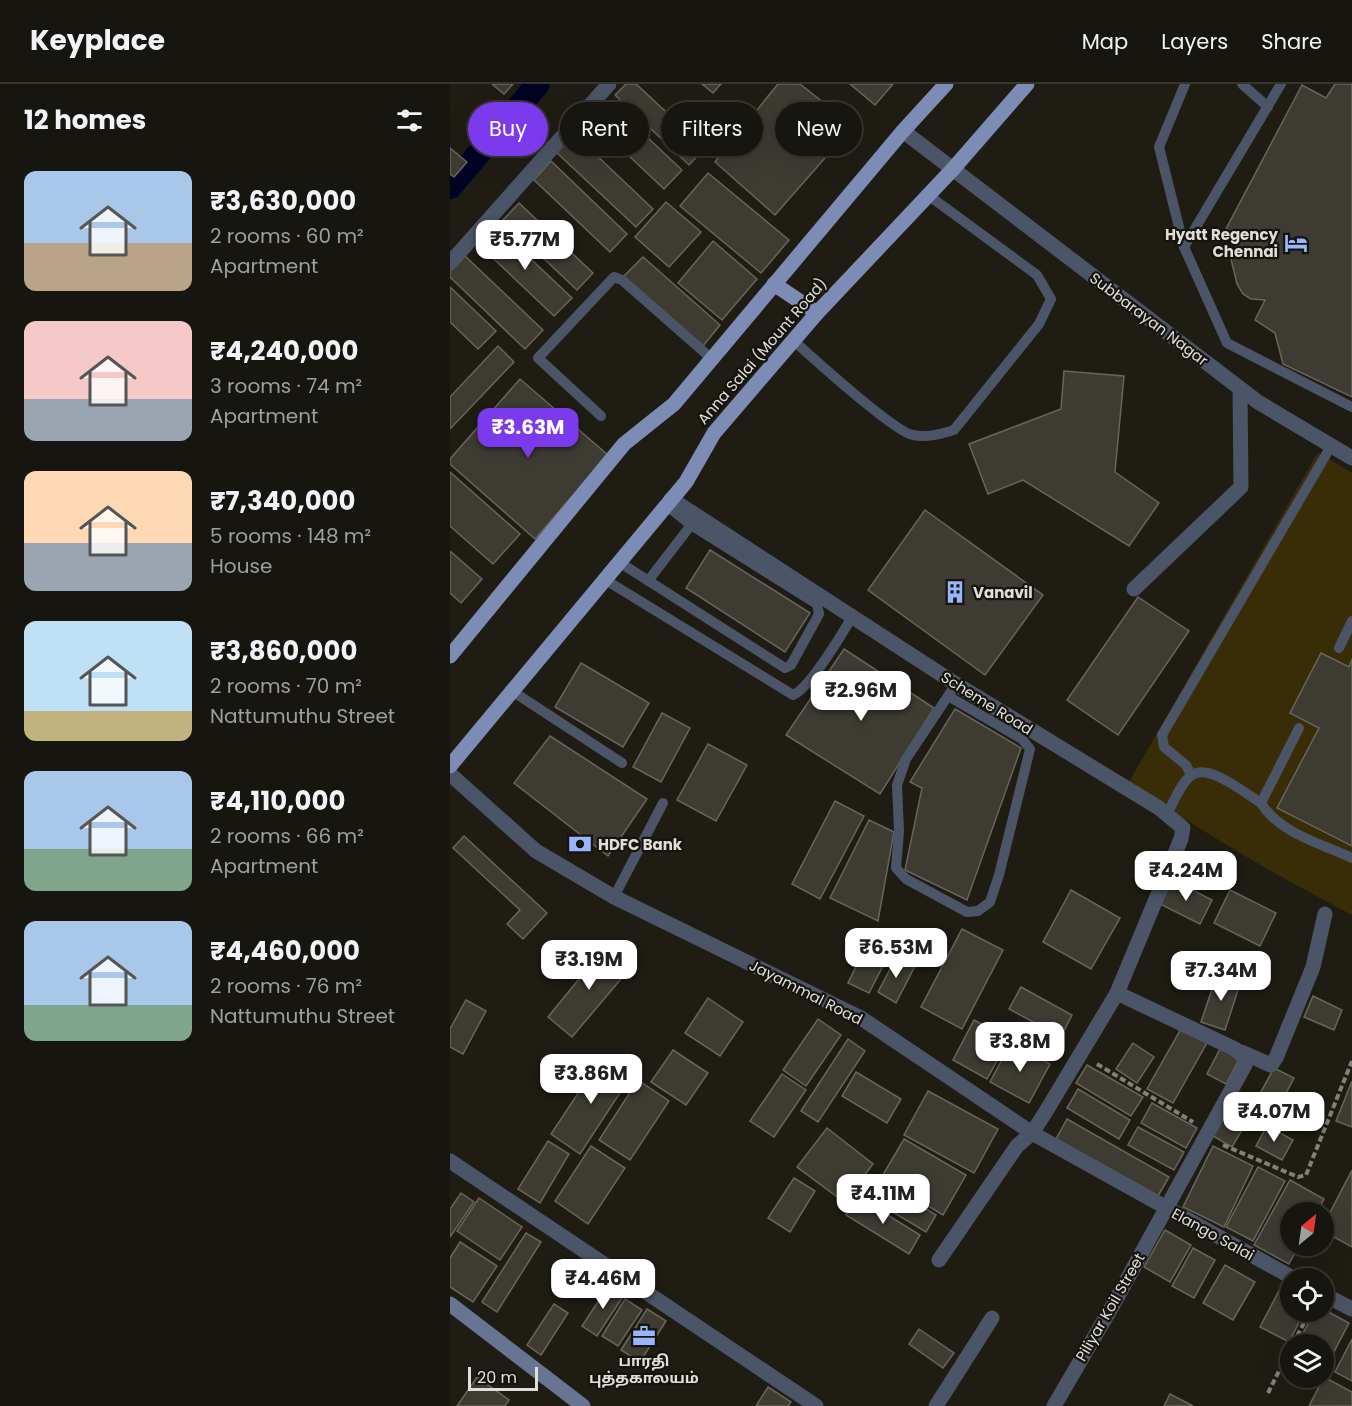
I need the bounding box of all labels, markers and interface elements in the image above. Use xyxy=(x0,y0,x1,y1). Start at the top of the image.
text: Keyplace xyxy=(30,21,165,60)
text: Map xyxy=(1082,27,1128,56)
text: Layers xyxy=(1161,27,1228,56)
text: Share xyxy=(1261,27,1322,56)
text: 12 homes xyxy=(24,102,146,138)
chip: Buy xyxy=(468,102,548,156)
chip: Rent xyxy=(560,102,649,156)
chip: Filters xyxy=(661,102,763,156)
chip: New xyxy=(775,102,862,156)
icon: filters xyxy=(393,104,426,137)
text: ₹3,630,000 xyxy=(210,183,356,219)
icon: home xyxy=(72,195,144,267)
pin: ₹5.77M xyxy=(476,220,574,271)
text: 2 rooms · 60 m² xyxy=(210,222,364,250)
place label: Hyatt Regency Chennai xyxy=(1165,224,1279,262)
text: ₹5.77M xyxy=(490,225,560,253)
hotel icon: Hyatt Regency Chennai xyxy=(1283,230,1309,256)
text: Apartment xyxy=(210,252,318,280)
street label: Subbarayan Nagar xyxy=(1085,267,1213,371)
street label: Anna Salai (Mount Road) xyxy=(692,273,832,429)
text: ₹4,240,000 xyxy=(210,333,358,369)
icon: home xyxy=(72,345,144,417)
text: 3 rooms · 74 m² xyxy=(210,372,362,400)
text: Apartment xyxy=(210,402,318,430)
pin: ₹3.63M xyxy=(479,408,577,459)
text: ₹3.63M xyxy=(492,413,564,441)
text: ₹7,340,000 xyxy=(210,483,356,519)
icon: home xyxy=(72,495,144,567)
text: 5 rooms · 148 m² xyxy=(210,522,371,550)
text: House xyxy=(210,552,272,580)
building icon: Vanavil xyxy=(942,579,968,605)
place label: Vanavil xyxy=(973,582,1033,603)
text: ₹3,860,000 xyxy=(210,633,357,669)
icon: home xyxy=(72,645,144,717)
street label: Scheme Road xyxy=(937,666,1037,740)
pin: ₹2.96M xyxy=(812,671,910,722)
text: 2 rooms · 70 m² xyxy=(210,672,362,700)
text: ₹2.96M xyxy=(825,676,897,704)
text: Nattumuthu Street xyxy=(210,702,395,730)
text: ₹4,110,000 xyxy=(210,783,345,819)
icon: home xyxy=(72,795,144,867)
text: 2 rooms · 66 m² xyxy=(210,822,364,850)
bank icon: HDFC Bank xyxy=(567,831,593,857)
place label: HDFC Bank xyxy=(598,834,683,855)
pin: ₹4.24M xyxy=(1137,851,1235,902)
text: Apartment xyxy=(210,852,318,880)
text: ₹4.24M xyxy=(1149,856,1223,884)
pin: ₹6.53M xyxy=(847,928,945,979)
text: ₹4,460,000 xyxy=(210,933,360,969)
text: ₹6.53M xyxy=(859,933,933,961)
pin: ₹3.19M xyxy=(540,940,638,991)
icon: home xyxy=(72,945,144,1017)
text: ₹3.19M xyxy=(555,945,623,973)
pin: ₹7.34M xyxy=(1172,951,1270,1002)
street label: Jayammal Road xyxy=(746,954,866,1030)
text: ₹7.34M xyxy=(1185,956,1257,984)
text: 2 rooms · 76 m² xyxy=(210,972,362,1000)
text: Nattumuthu Street xyxy=(210,1002,395,1030)
pin: ₹3.8M xyxy=(978,1022,1062,1073)
text: ₹3.8M xyxy=(989,1027,1051,1055)
pin: ₹3.86M xyxy=(542,1054,640,1105)
text: ₹3.86M xyxy=(554,1059,628,1087)
pin: ₹4.07M xyxy=(1225,1092,1323,1143)
text: ₹4.07M xyxy=(1237,1097,1311,1125)
pin: ₹4.11M xyxy=(834,1174,932,1225)
text: ₹4.11M xyxy=(851,1179,915,1207)
north arrow xyxy=(1280,1202,1334,1256)
map controls xyxy=(1280,1202,1334,1388)
street label: Elango Salai xyxy=(1168,1203,1258,1265)
street label: Piliyar Koil Street xyxy=(1070,1249,1150,1365)
pin: ₹4.46M xyxy=(554,1259,652,1310)
text: ₹4.46M xyxy=(565,1264,641,1292)
button: locate xyxy=(1280,1268,1334,1322)
office icon: பாரதி புத்தகாலயம் xyxy=(631,1323,657,1349)
button: layers xyxy=(1280,1334,1334,1388)
place label: பாரதி புத்தகாலயம் xyxy=(589,1350,699,1388)
scale bar xyxy=(468,1364,538,1392)
text: 20 m xyxy=(477,1366,517,1389)

